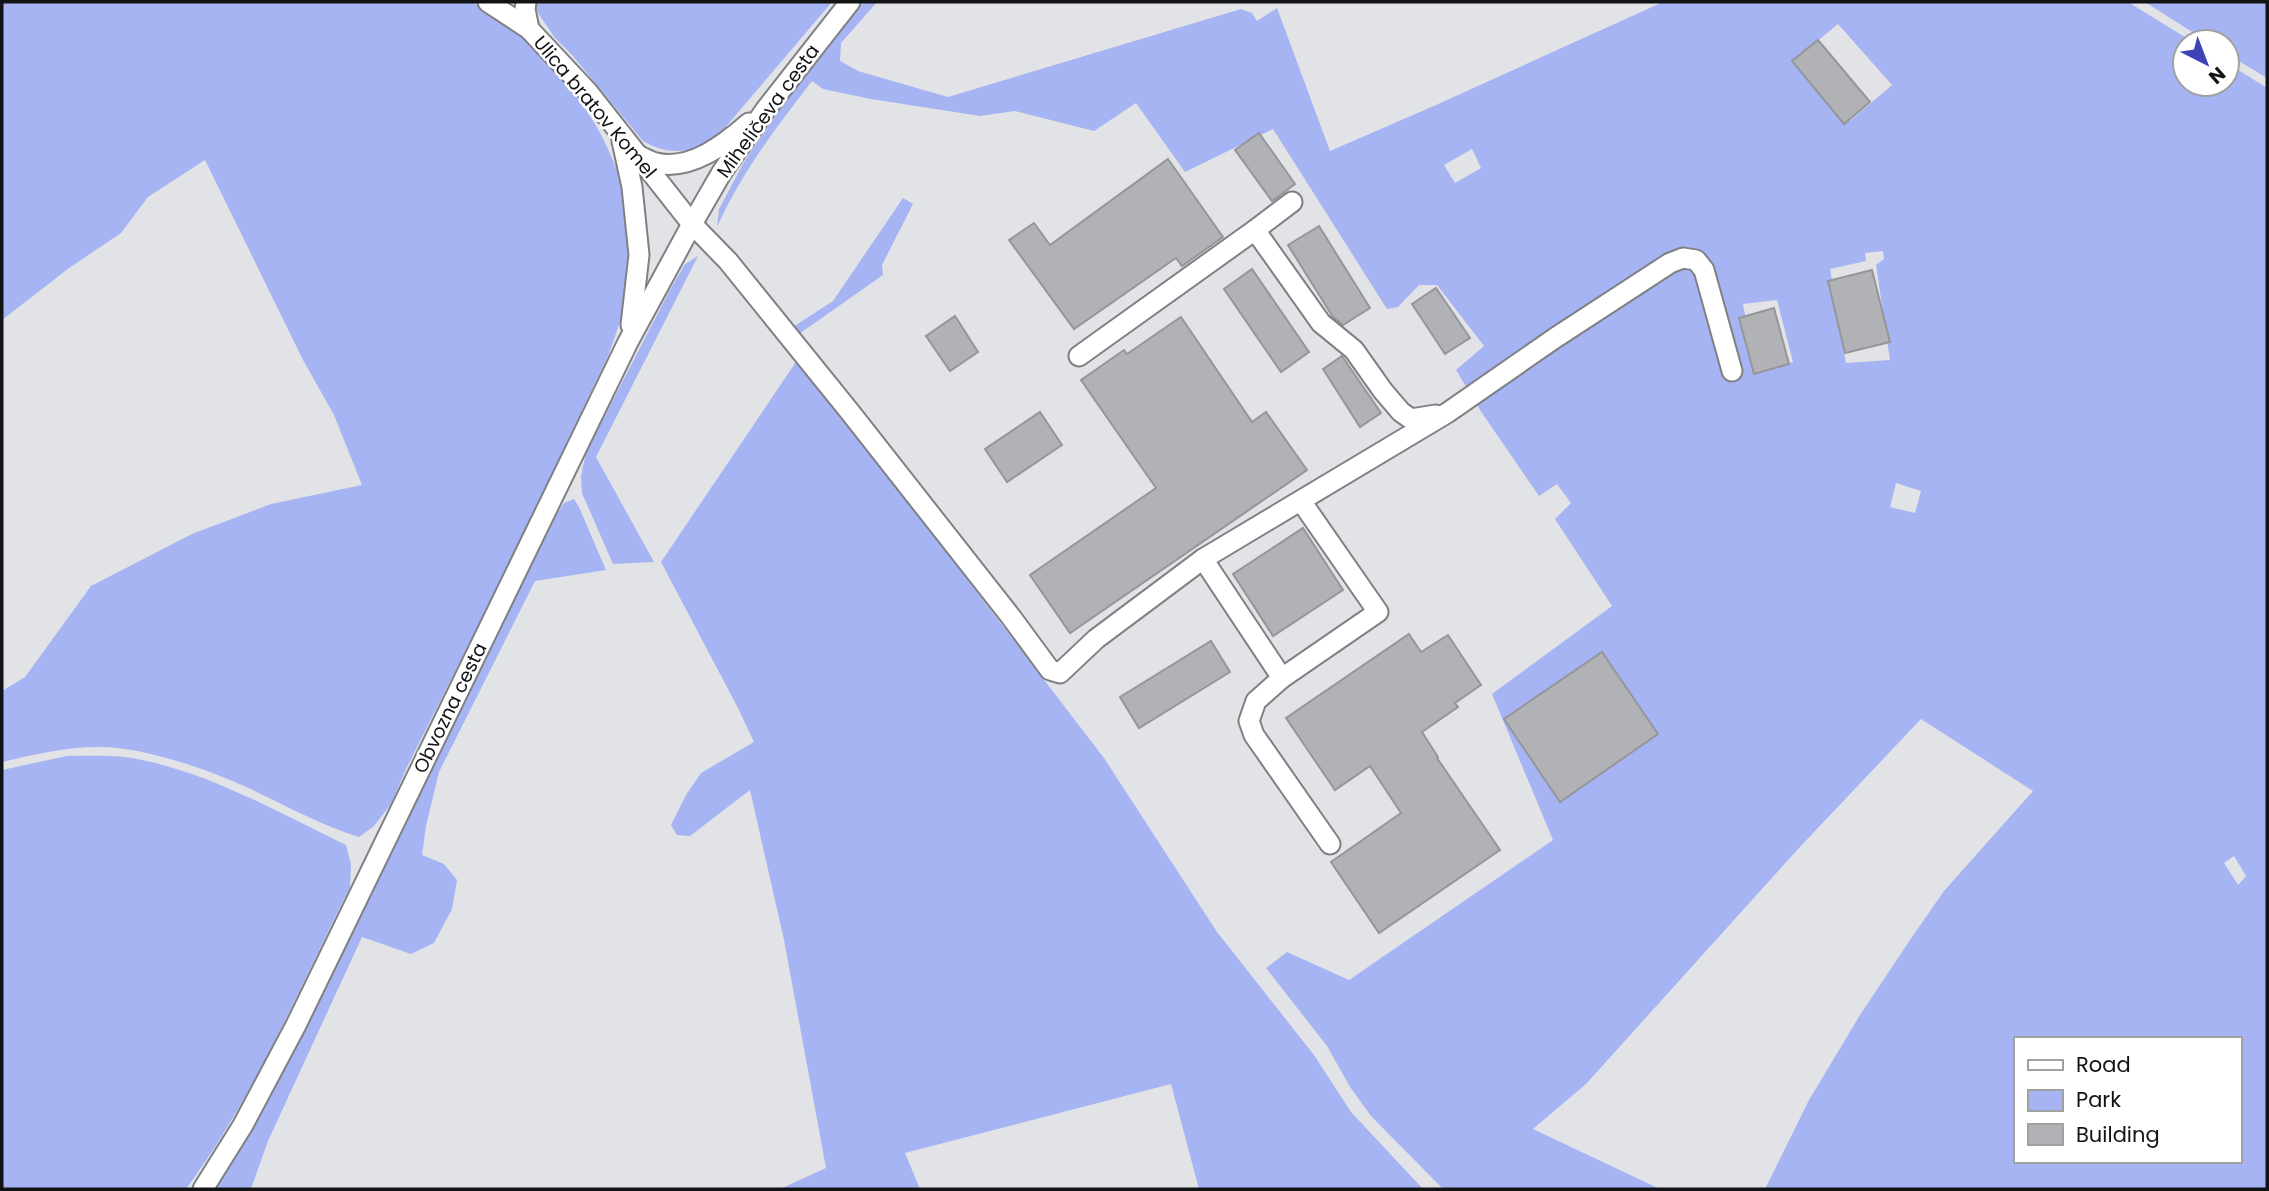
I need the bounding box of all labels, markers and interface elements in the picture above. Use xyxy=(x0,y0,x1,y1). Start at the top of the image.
north arrow xyxy=(2171,28,2241,98)
street label: Ulica bratov Komel xyxy=(527,30,663,184)
street label: Miheličeva cesta xyxy=(710,39,826,183)
text: N xyxy=(2203,60,2231,90)
street label: Obvozna cesta xyxy=(407,638,493,778)
legend xyxy=(2014,1037,2241,1163)
text: Road xyxy=(2076,1050,2131,1079)
text: Park xyxy=(2076,1085,2121,1114)
text: Building xyxy=(2076,1120,2160,1149)

